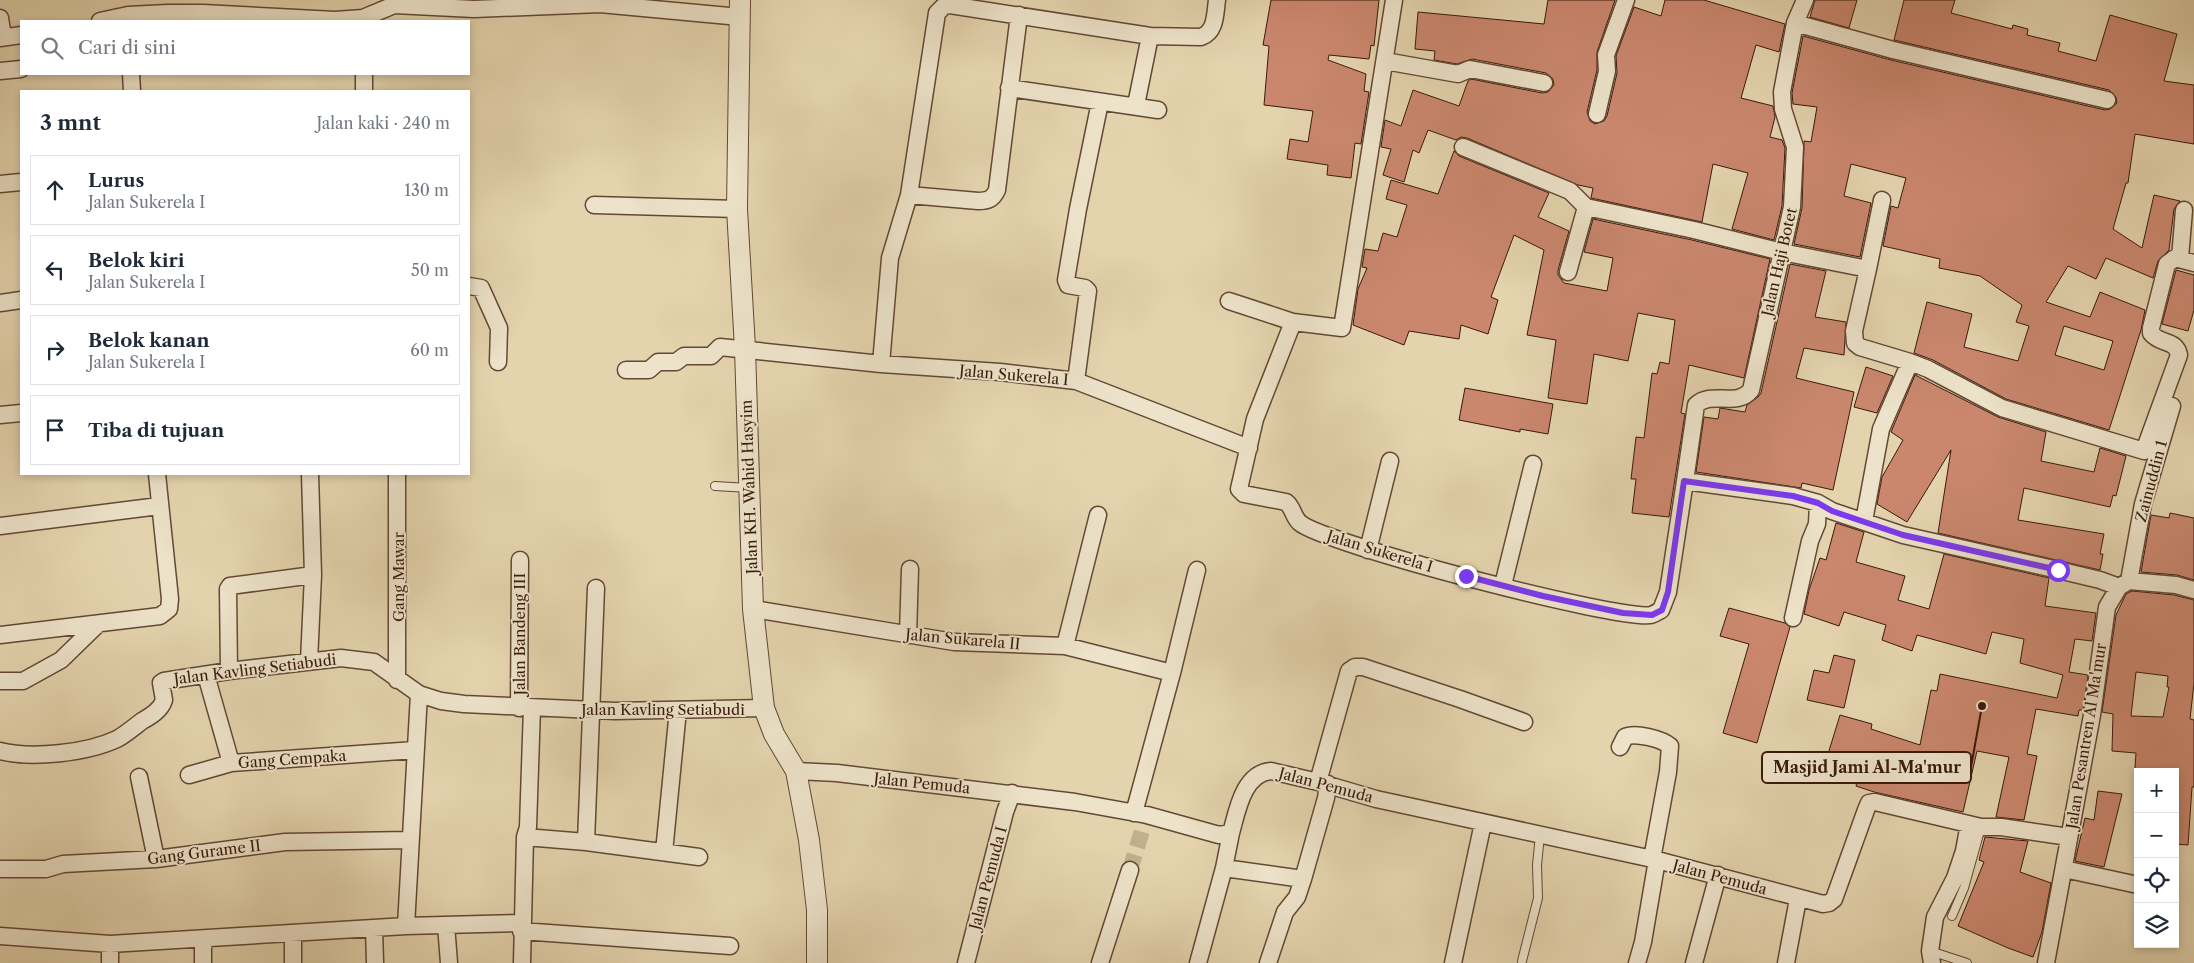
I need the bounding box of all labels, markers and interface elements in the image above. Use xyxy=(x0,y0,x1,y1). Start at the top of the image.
search box xyxy=(20,20,470,75)
icon: search xyxy=(38,34,66,62)
text: Cari di sini xyxy=(78,36,176,59)
text: 3 mnt xyxy=(40,110,101,135)
text: Jalan kaki · 240 m xyxy=(316,113,450,133)
text: Lurus xyxy=(88,169,144,192)
icon: ahead xyxy=(41,176,69,204)
text: 130 m xyxy=(404,180,449,200)
text: Jalan Sukerela I xyxy=(88,192,205,212)
street label: Jalan Haji Botet xyxy=(1757,205,1801,320)
text: Belok kiri xyxy=(88,249,185,272)
icon: left xyxy=(41,256,69,284)
text: 50 m xyxy=(411,260,449,280)
text: Jalan Sukerela I xyxy=(88,272,205,292)
text: Belok kanan xyxy=(88,329,210,352)
icon: right xyxy=(41,336,69,364)
text: 60 m xyxy=(410,340,449,360)
text: Jalan Sukerela I xyxy=(88,352,205,372)
street label: Jalan Sukerela I xyxy=(956,361,1070,389)
street label: Jalan KH. Wahid Hasyim xyxy=(736,399,762,577)
icon: arrive xyxy=(41,416,69,444)
text: Tiba di tujuan xyxy=(88,419,224,442)
street label: Zainuddin 1 xyxy=(2131,437,2171,524)
street label: Jalan Sukerela I xyxy=(1323,525,1435,576)
street label: Gang Mawar xyxy=(389,531,408,622)
route start xyxy=(2047,559,2070,582)
route end xyxy=(1455,565,1478,588)
street label: Jalan Bandeng III xyxy=(510,573,529,697)
street label: Jalan Sukarela II xyxy=(903,624,1021,653)
street label: Jalan Pesantren Al Ma'mur xyxy=(2062,641,2110,832)
street label: Jalan Kavling Setiabudi xyxy=(171,650,338,689)
street label: Jalan Kavling Setiabudi xyxy=(579,700,745,719)
street label: Gang Cempaka xyxy=(237,746,347,772)
callout: Masjid Jami Al-Ma'mur xyxy=(1762,752,1971,783)
text: Masjid Jami Al-Ma'mur xyxy=(1773,757,1961,777)
street label: Jalan Pemuda xyxy=(1275,763,1375,807)
street label: Jalan Pemuda xyxy=(871,768,971,798)
map controls xyxy=(2134,768,2179,948)
button: + xyxy=(2134,768,2179,813)
button: − xyxy=(2134,813,2179,858)
street label: Jalan Pemuda I xyxy=(965,824,1011,934)
street label: Gang Gurame II xyxy=(146,836,262,868)
street label: Jalan Pemuda xyxy=(1669,855,1769,899)
button: locate xyxy=(2134,858,2179,903)
button: layers xyxy=(2134,903,2179,948)

